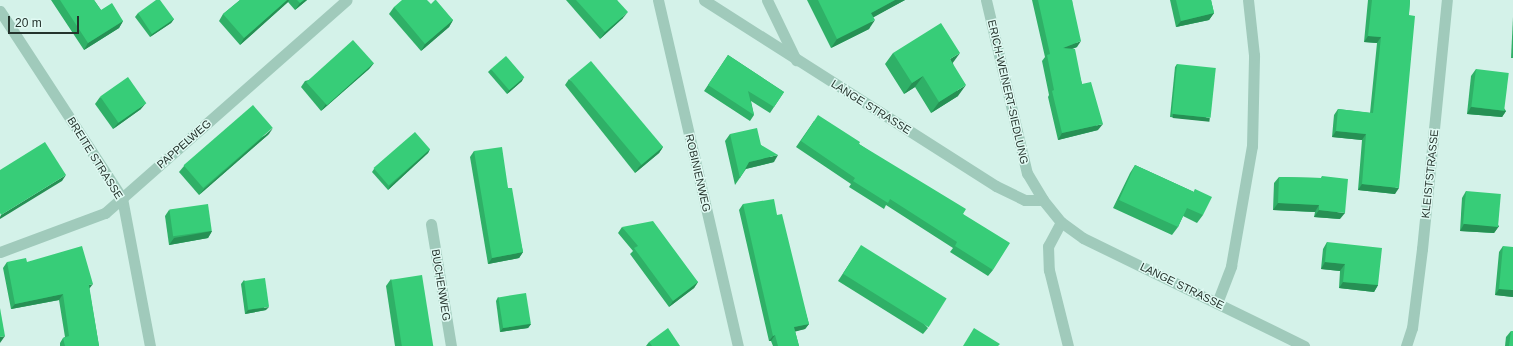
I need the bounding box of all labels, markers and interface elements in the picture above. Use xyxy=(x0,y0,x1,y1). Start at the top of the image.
scale bar xyxy=(10,8,81,34)
text: 20 m xyxy=(15,16,42,30)
street label: ERICH-WEINERT-SIEDLUNG xyxy=(985,19,1031,165)
street label: LANGE STRASSE xyxy=(829,77,913,137)
street label: BREITE STRASSE xyxy=(64,115,126,201)
street label: PAPPELWEG xyxy=(154,117,214,171)
street label: KLEISTSTRASSE xyxy=(1419,129,1441,219)
street label: ROBINIENWEG xyxy=(683,133,713,213)
street label: BUCHENWEG xyxy=(429,248,453,322)
street label: LANGE STRASSE xyxy=(1138,260,1226,312)

